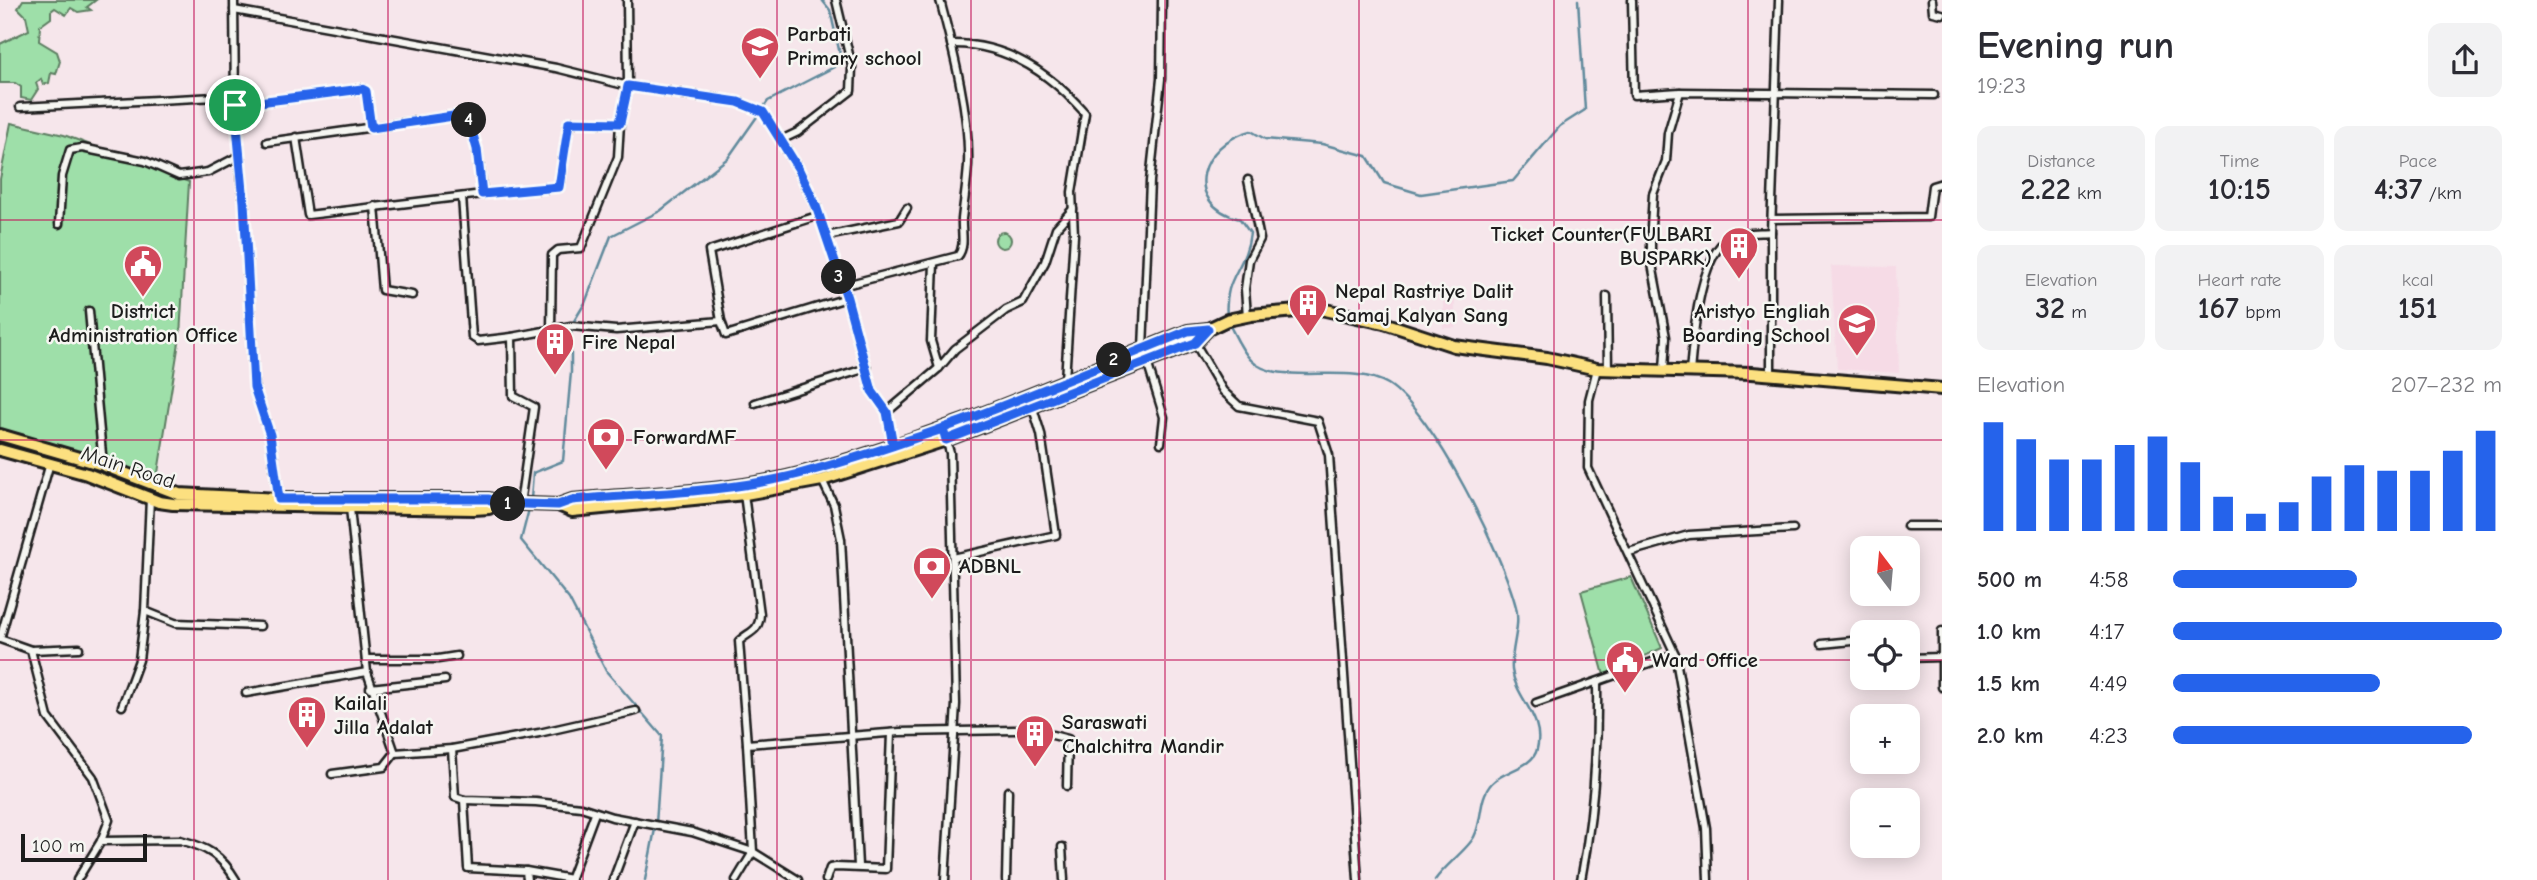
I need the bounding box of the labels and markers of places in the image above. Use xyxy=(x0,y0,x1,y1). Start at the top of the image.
place label: Parbati Primary school xyxy=(787,22,922,70)
school or university icon: Parbati Primary school xyxy=(739,25,781,80)
pin xyxy=(205,75,265,135)
pin: 4 xyxy=(452,102,486,138)
place label: Ticket Counter(FULBARI BUSPARK) xyxy=(1491,222,1712,270)
building icon: Ticket Counter(FULBARI BUSPARK) xyxy=(1718,225,1760,280)
public building icon: District Administration Office xyxy=(122,243,164,298)
pin: 3 xyxy=(822,260,856,294)
place label: Nepal Rastriye Dalit Samaj Kalyan Sang xyxy=(1335,279,1514,327)
building icon: Nepal Rastriye Dalit Samaj Kalyan Sang xyxy=(1287,282,1329,337)
place label: District Administration Office xyxy=(48,299,238,347)
place label: Aristyo Engliah Boarding School xyxy=(1682,299,1830,347)
school or university icon: Aristyo Engliah Boarding School xyxy=(1836,302,1878,357)
building icon: Fire Nepal xyxy=(534,321,576,376)
place label: Fire Nepal xyxy=(582,330,676,354)
pin: 2 xyxy=(1096,342,1132,378)
bank icon: ForwardMF xyxy=(585,416,627,471)
place label: ForwardMF xyxy=(633,425,737,449)
pin: 1 xyxy=(490,486,526,522)
bank icon: ADBNL xyxy=(911,545,953,600)
place label: ADBNL xyxy=(959,554,1021,578)
public building icon: Ward Office xyxy=(1604,639,1646,694)
place label: Ward Office xyxy=(1652,648,1758,672)
place label: Kailali Jilla Adalat xyxy=(334,691,434,739)
building icon: Kailali Jilla Adalat xyxy=(286,694,328,749)
place label: Saraswati Chalchitra Mandir xyxy=(1062,710,1224,758)
building icon: Saraswati Chalchitra Mandir xyxy=(1014,713,1056,768)

